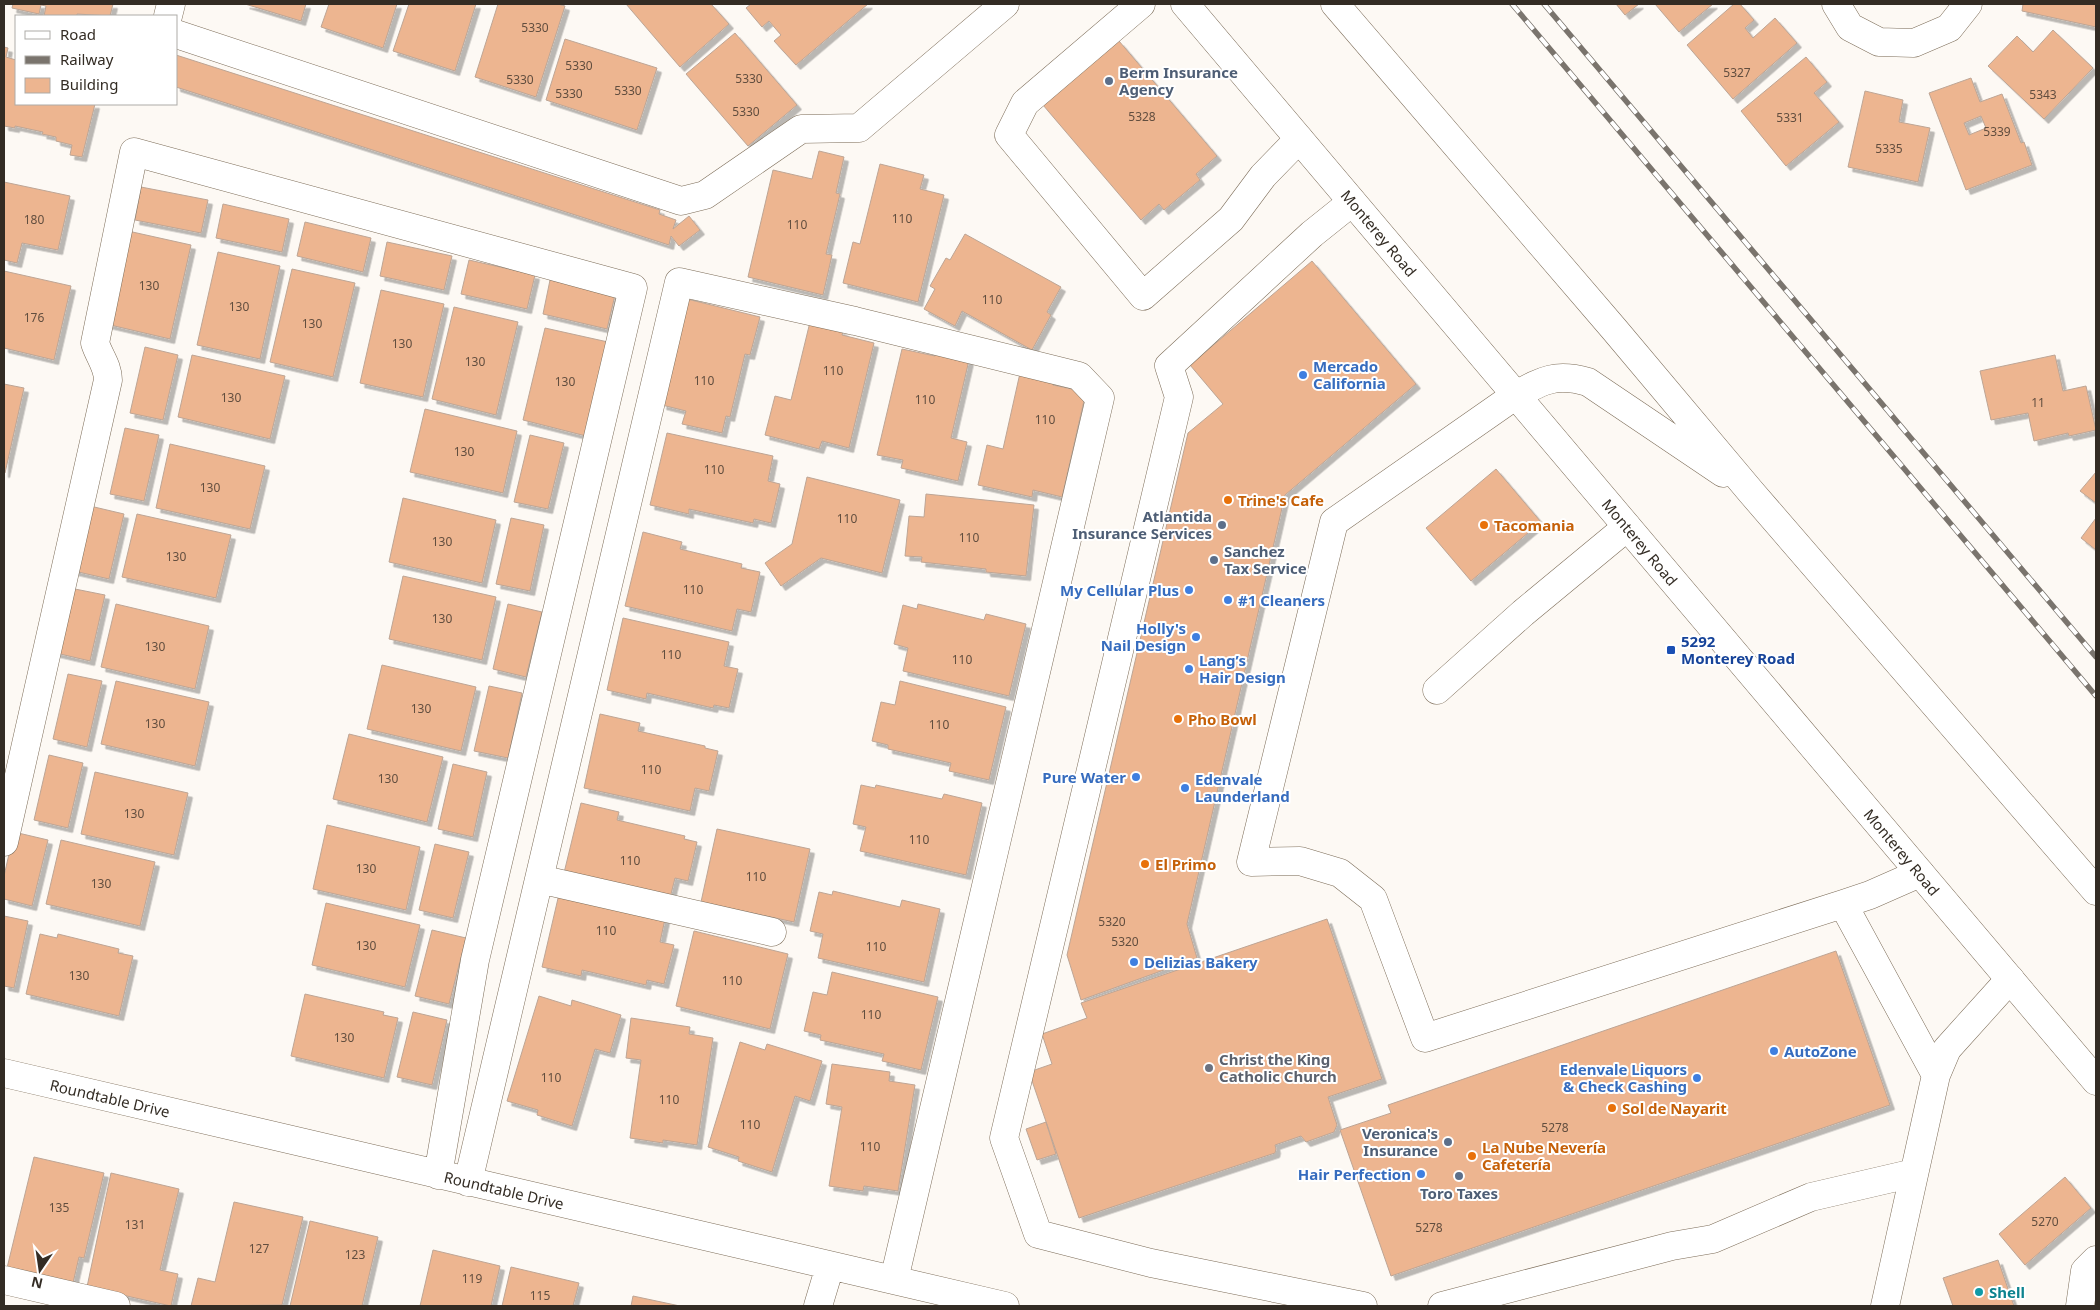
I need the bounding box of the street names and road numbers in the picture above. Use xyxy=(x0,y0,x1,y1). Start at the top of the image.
street label: Monterey Road xyxy=(1337,185,1421,281)
street label: Monterey Road xyxy=(1598,494,1682,590)
street label: Monterey Road xyxy=(1860,804,1944,900)
street label: Roundtable Drive xyxy=(48,1074,172,1122)
street label: Roundtable Drive xyxy=(442,1166,566,1214)

